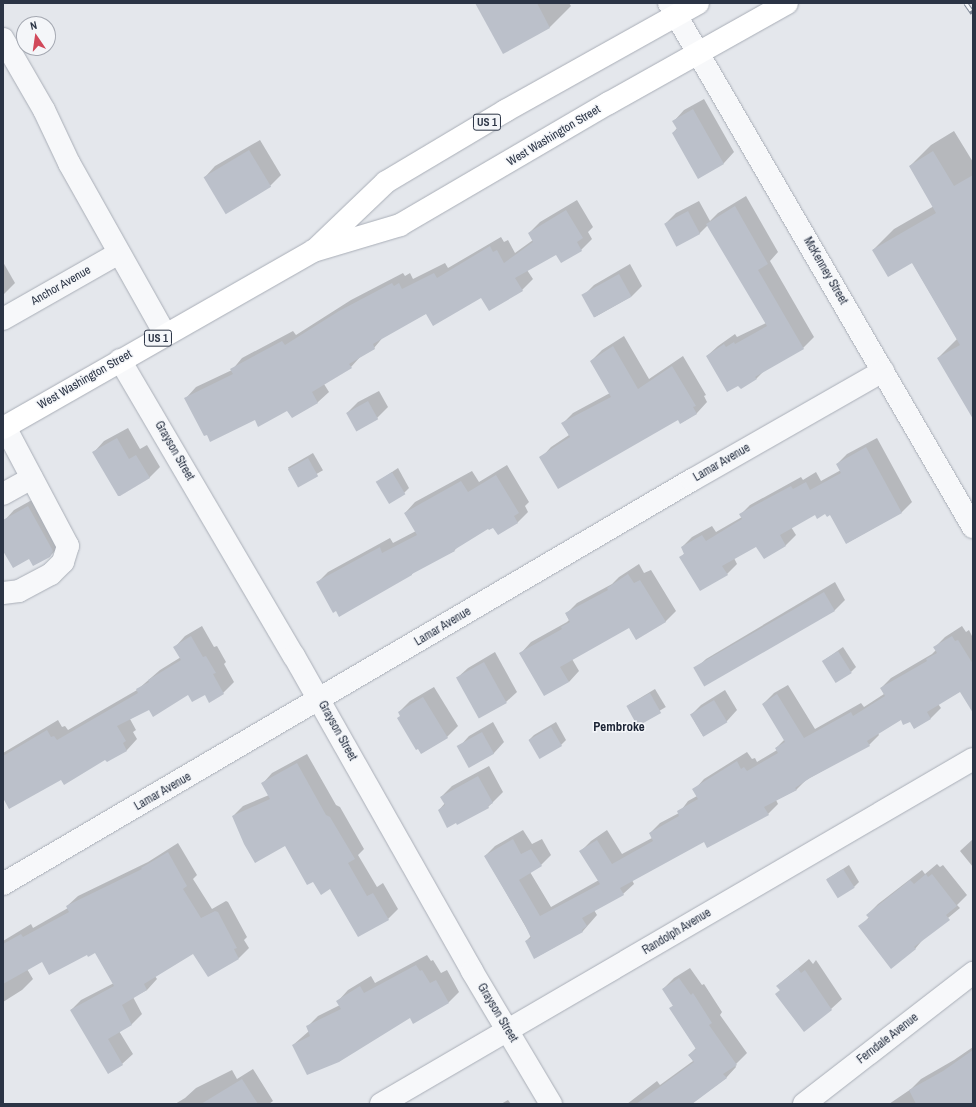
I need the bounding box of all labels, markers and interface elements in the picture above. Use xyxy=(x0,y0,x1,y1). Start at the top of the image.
north arrow xyxy=(16,16,56,56)
text: N xyxy=(29,18,38,33)
street label: West Washington Street xyxy=(505,102,603,170)
road number: US 1 xyxy=(472,113,502,131)
street label: McKenney Street xyxy=(800,235,850,307)
street label: Anchor Avenue xyxy=(28,263,94,309)
road number: US 1 xyxy=(143,329,173,347)
street label: West Washington Street xyxy=(35,347,135,413)
street label: Grayson Street xyxy=(151,419,197,483)
street label: Lamar Avenue xyxy=(691,441,753,485)
street label: Lamar Avenue xyxy=(412,604,474,650)
street label: Grayson Street xyxy=(315,699,359,763)
district label: Pembroke xyxy=(593,719,645,735)
street label: Lamar Avenue xyxy=(132,770,194,814)
street label: Randolph Avenue xyxy=(640,906,714,958)
street label: Grayson Street xyxy=(474,981,520,1045)
street label: Ferndale Avenue xyxy=(854,1010,922,1068)

